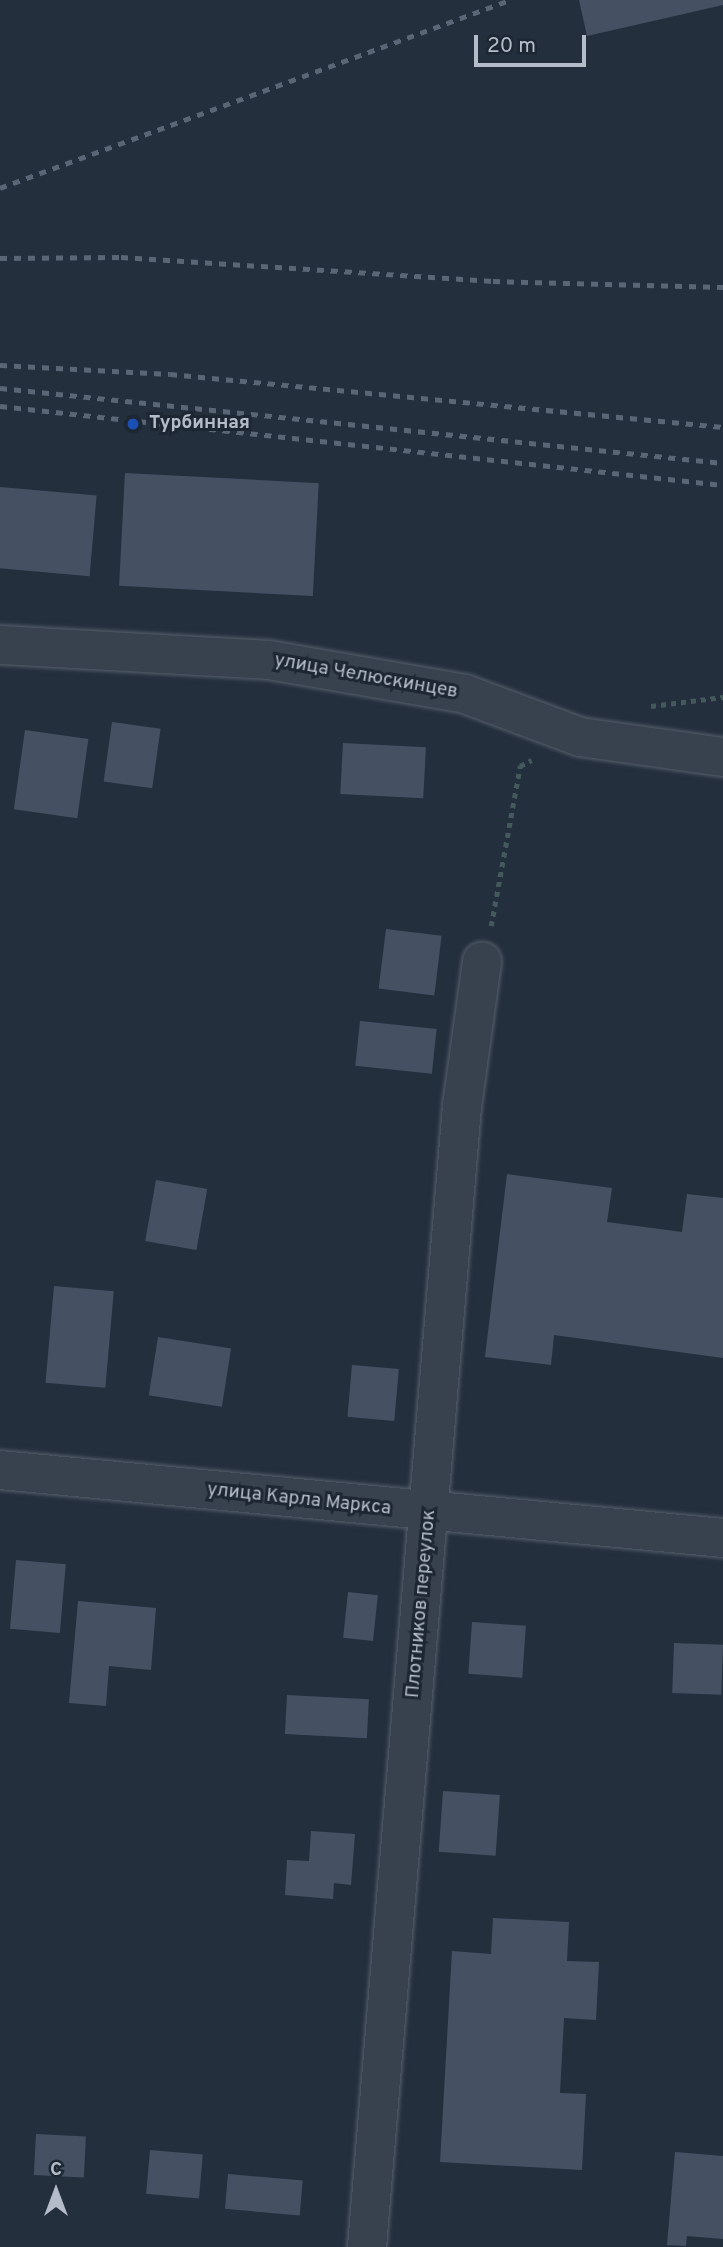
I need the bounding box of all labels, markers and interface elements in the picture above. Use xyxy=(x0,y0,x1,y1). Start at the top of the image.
scale bar xyxy=(478,21,590,65)
text: 20 m xyxy=(487,33,536,60)
place label: Турбинная xyxy=(149,413,250,435)
marker: Турбинная xyxy=(123,414,143,434)
street label: улица Челюскинцев xyxy=(272,650,460,704)
street label: улица Карла Маркса xyxy=(206,1479,392,1521)
street label: Плотников переулок xyxy=(402,1509,442,1699)
north arrow xyxy=(21,2156,91,2226)
text: С xyxy=(50,2158,62,2182)

